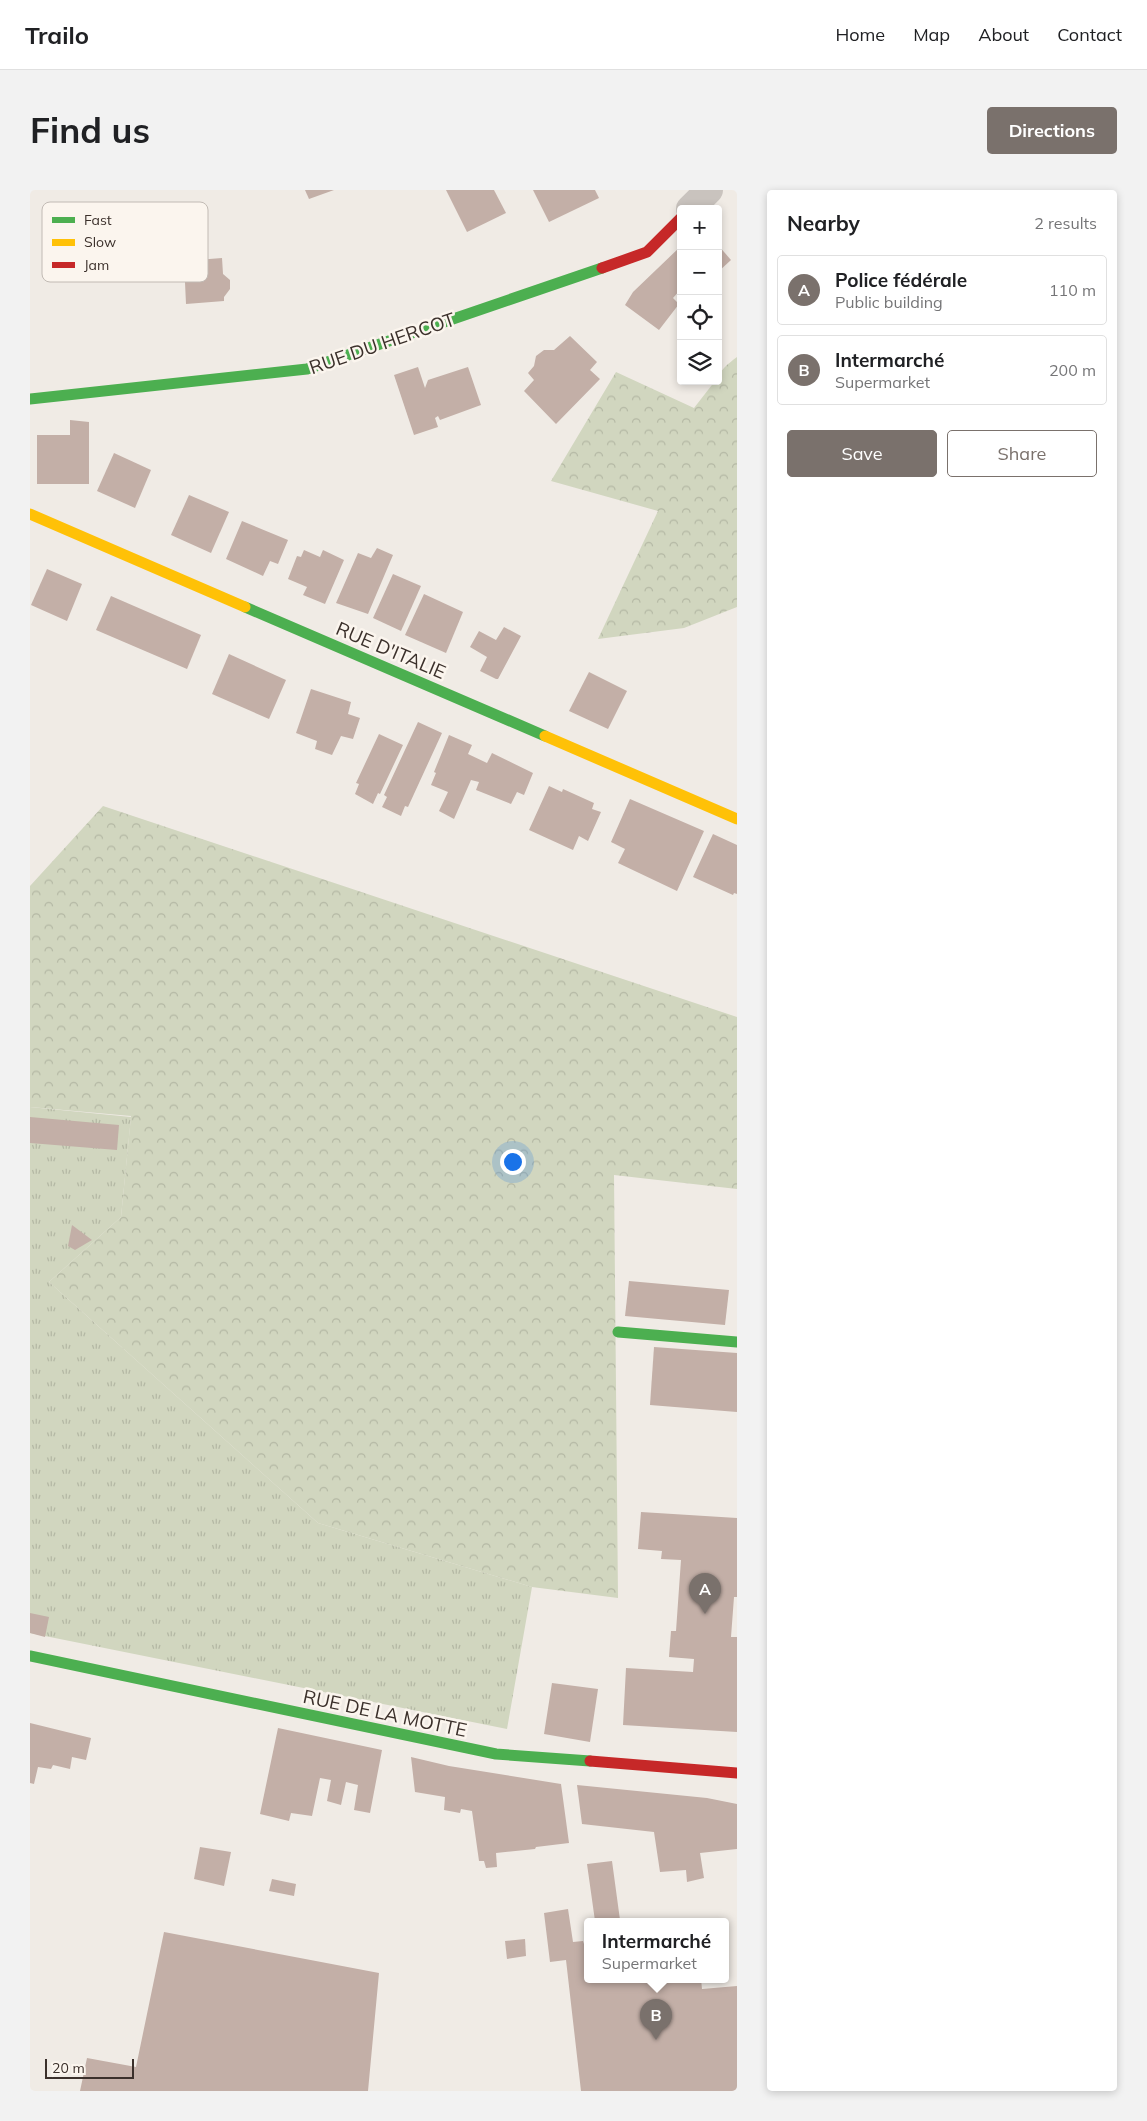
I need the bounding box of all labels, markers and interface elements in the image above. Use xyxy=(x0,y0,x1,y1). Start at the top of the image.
text: Trailo xyxy=(25,20,89,50)
text: Home xyxy=(835,23,885,46)
text: Map xyxy=(913,23,950,46)
text: About xyxy=(978,23,1029,46)
text: Contact xyxy=(1057,23,1122,46)
button: Directions xyxy=(987,107,1117,154)
text: Find us xyxy=(30,108,150,152)
legend xyxy=(42,202,208,282)
map controls xyxy=(677,205,722,385)
button: + xyxy=(677,205,722,250)
text: Nearby xyxy=(787,210,860,236)
text: Fast xyxy=(84,211,112,229)
text: 2 results xyxy=(1034,213,1097,233)
text: Slow xyxy=(84,233,116,251)
button: − xyxy=(677,250,722,295)
text: Jam xyxy=(84,256,109,274)
text: Police fédérale xyxy=(835,268,967,292)
text: A xyxy=(798,280,810,300)
text: 110 m xyxy=(1049,280,1096,300)
text: Public building xyxy=(835,292,943,312)
button: locate xyxy=(677,295,722,340)
street label: RUE DU HERCOT xyxy=(306,307,459,379)
button: layers xyxy=(677,340,722,385)
text: Intermarché xyxy=(835,348,944,372)
text: B xyxy=(798,360,810,380)
text: 200 m xyxy=(1049,360,1096,380)
text: Supermarket xyxy=(835,372,930,392)
button: Save xyxy=(787,430,937,477)
button: Share xyxy=(947,430,1097,477)
street label: RUE D'ITALIE xyxy=(333,616,449,684)
your location xyxy=(500,1149,526,1175)
pin: A xyxy=(689,1573,721,1614)
street label: RUE DE LA MOTTE xyxy=(301,1684,469,1742)
popup xyxy=(584,1918,729,1983)
text: Intermarché xyxy=(602,1929,711,1953)
text: Supermarket xyxy=(602,1953,697,1973)
pin: B xyxy=(640,1999,672,2040)
scale bar xyxy=(45,2056,134,2079)
text: 20 m xyxy=(52,2059,85,2077)

